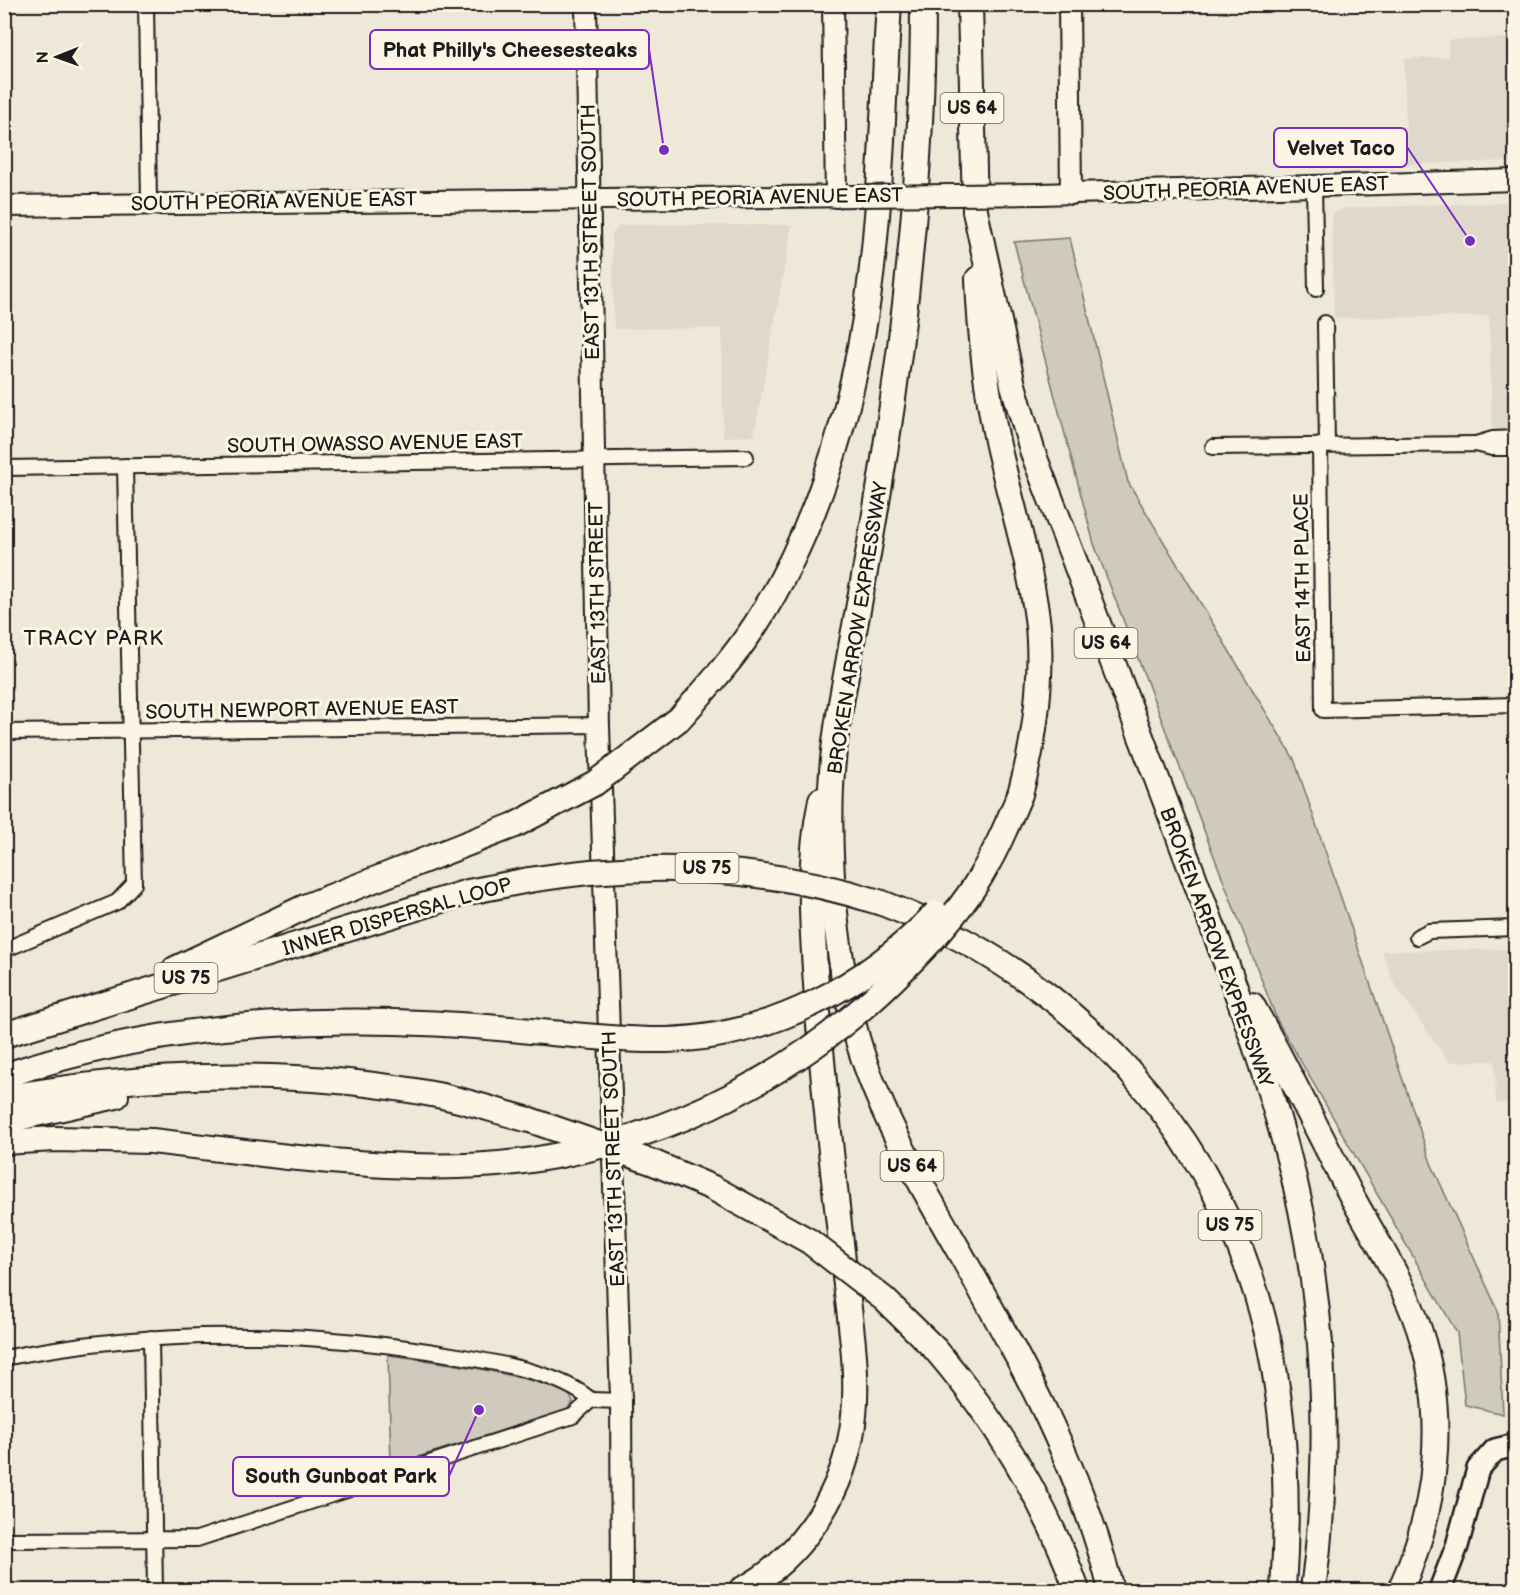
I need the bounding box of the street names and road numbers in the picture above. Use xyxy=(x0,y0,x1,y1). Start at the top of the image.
road number: US 64 xyxy=(940,93,1004,123)
street label: EAST 13TH STREET SOUTH xyxy=(577,104,605,360)
street label: SOUTH PEORIA AVENUE EAST xyxy=(1103,172,1390,206)
street label: SOUTH PEORIA AVENUE EAST xyxy=(617,184,903,212)
street label: SOUTH PEORIA AVENUE EAST xyxy=(131,188,417,216)
street label: SOUTH OWASSO AVENUE EAST xyxy=(227,429,523,459)
street label: BROKEN ARROW EXPRESSWAY xyxy=(823,480,893,776)
street label: EAST 14TH PLACE xyxy=(1290,493,1316,663)
street label: EAST 13TH STREET xyxy=(584,501,612,684)
road number: US 64 xyxy=(1074,628,1138,658)
street label: SOUTH NEWPORT AVENUE EAST xyxy=(145,695,459,725)
street label: BROKEN ARROW EXPRESSWAY xyxy=(1154,804,1278,1091)
road number: US 75 xyxy=(676,853,738,883)
street label: INNER DISPERSAL LOOP xyxy=(280,873,515,961)
road number: US 75 xyxy=(154,963,218,993)
street label: EAST 13TH STREET SOUTH xyxy=(598,1031,630,1287)
road number: US 64 xyxy=(880,1151,944,1181)
road number: US 75 xyxy=(1198,1210,1262,1240)

